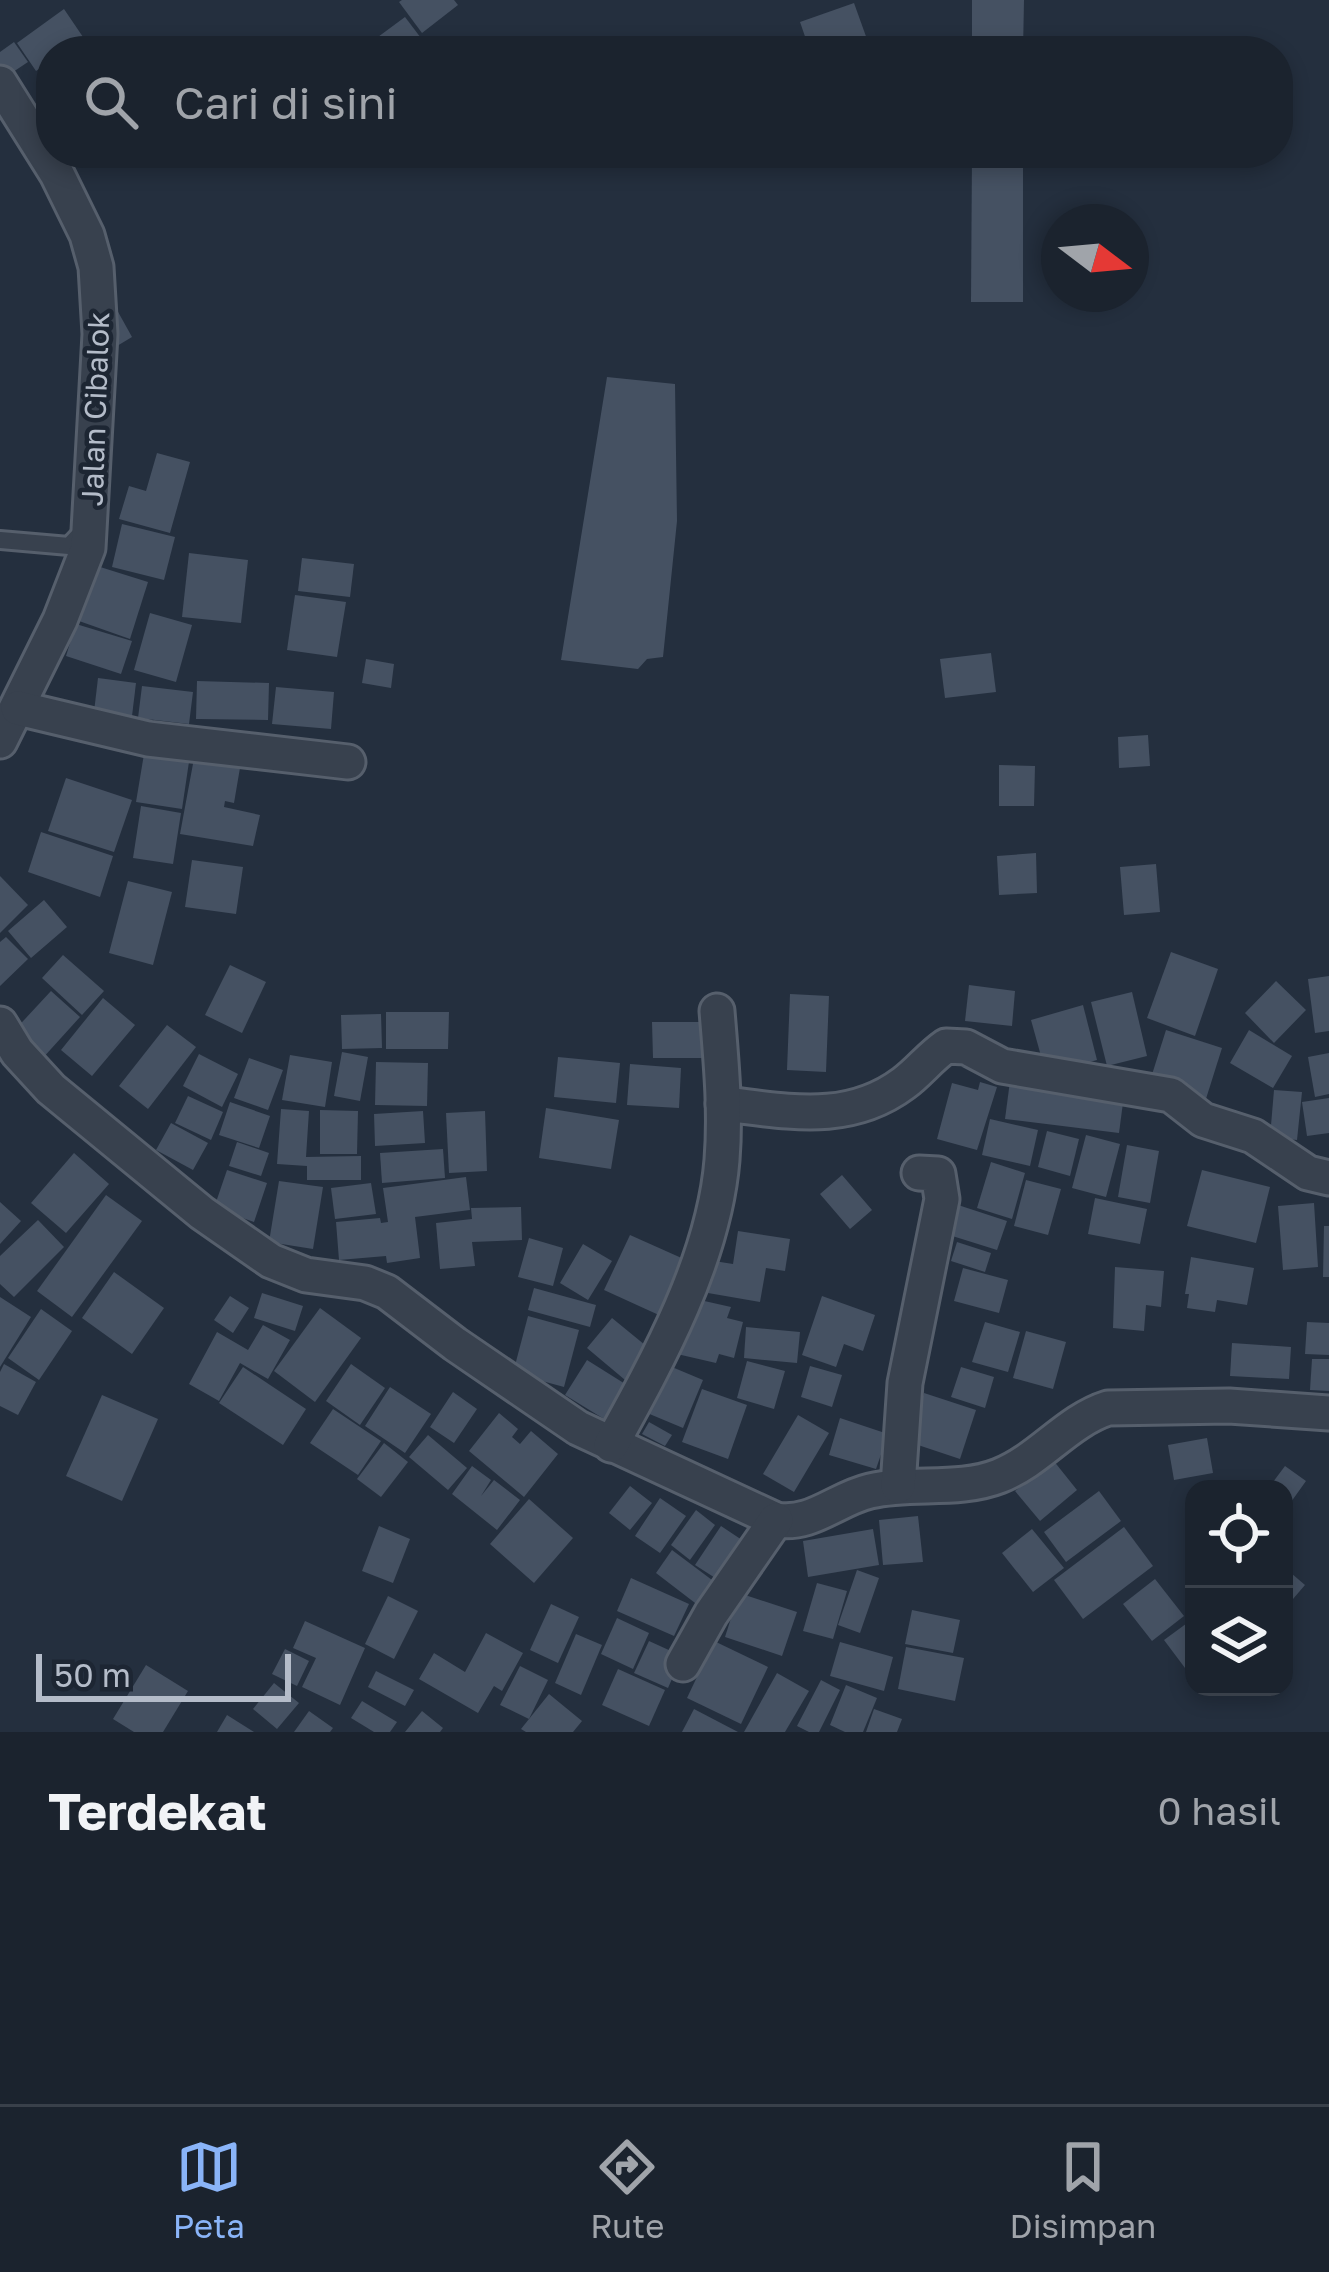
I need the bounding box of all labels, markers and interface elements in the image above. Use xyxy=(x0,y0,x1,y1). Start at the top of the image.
search box xyxy=(36,36,1293,168)
icon: search xyxy=(78,69,144,135)
text: Cari di sini xyxy=(174,75,398,129)
north arrow xyxy=(1041,204,1149,312)
street label: Jalan Cibalok xyxy=(74,311,116,507)
map controls xyxy=(1185,1480,1293,1696)
button: locate xyxy=(1185,1480,1293,1588)
button: layers xyxy=(1185,1588,1293,1696)
scale bar xyxy=(36,1648,291,1701)
text: 50 m xyxy=(54,1655,131,1694)
text: Terdekat xyxy=(48,1780,267,1841)
text: 0 hasil xyxy=(1157,1787,1281,1834)
tab: Peta xyxy=(173,2134,245,2245)
tab: Rute xyxy=(590,2134,664,2245)
tab: Disimpan xyxy=(1010,2134,1156,2245)

